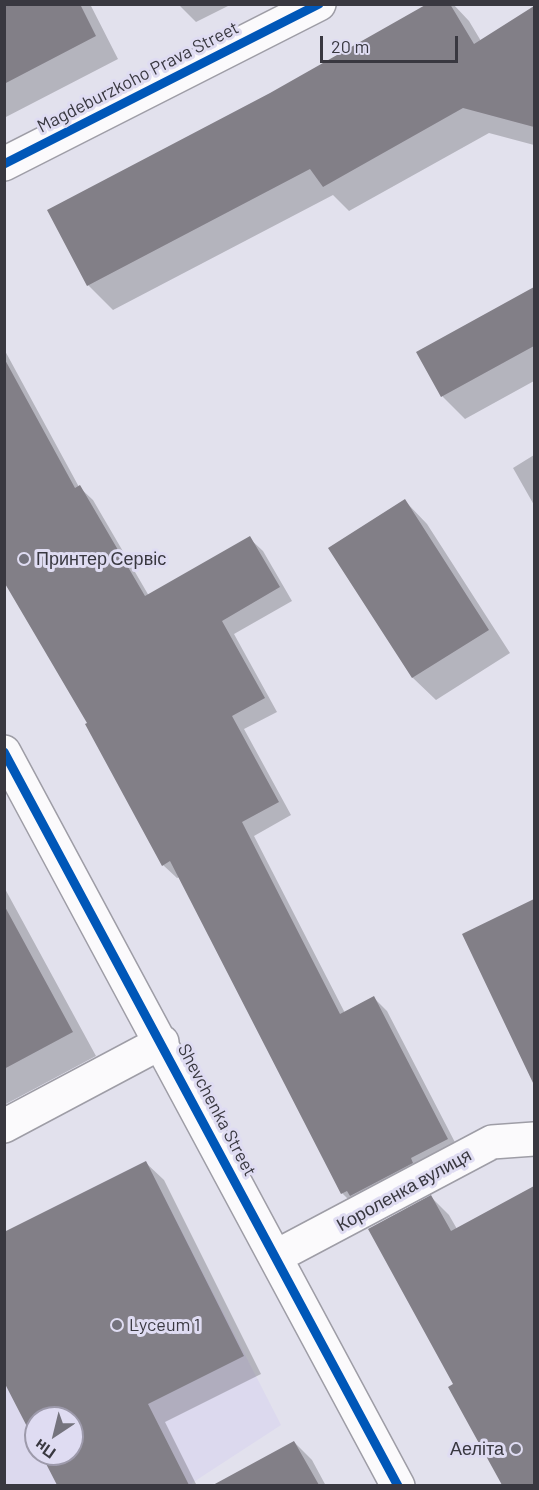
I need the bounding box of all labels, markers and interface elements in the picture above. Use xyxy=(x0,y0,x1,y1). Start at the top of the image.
street label: Magdeburzkoho Prava Street xyxy=(34,17,242,137)
scale bar xyxy=(323,24,461,62)
text: 20 m xyxy=(331,35,369,57)
place label: Принтер Сервіс xyxy=(36,548,166,570)
marker: Принтер Сервіс xyxy=(17,552,31,566)
street label: Shevchenka Street xyxy=(173,1040,261,1180)
street label: Короленка вулиця xyxy=(333,1144,475,1236)
place label: Lyceum 1 xyxy=(129,1314,200,1336)
marker: Lyceum 1 xyxy=(110,1318,124,1332)
north arrow xyxy=(24,1406,84,1466)
text: Пн xyxy=(30,1436,59,1463)
place label: Аеліта xyxy=(450,1438,504,1460)
marker: Аеліта xyxy=(509,1442,523,1456)

